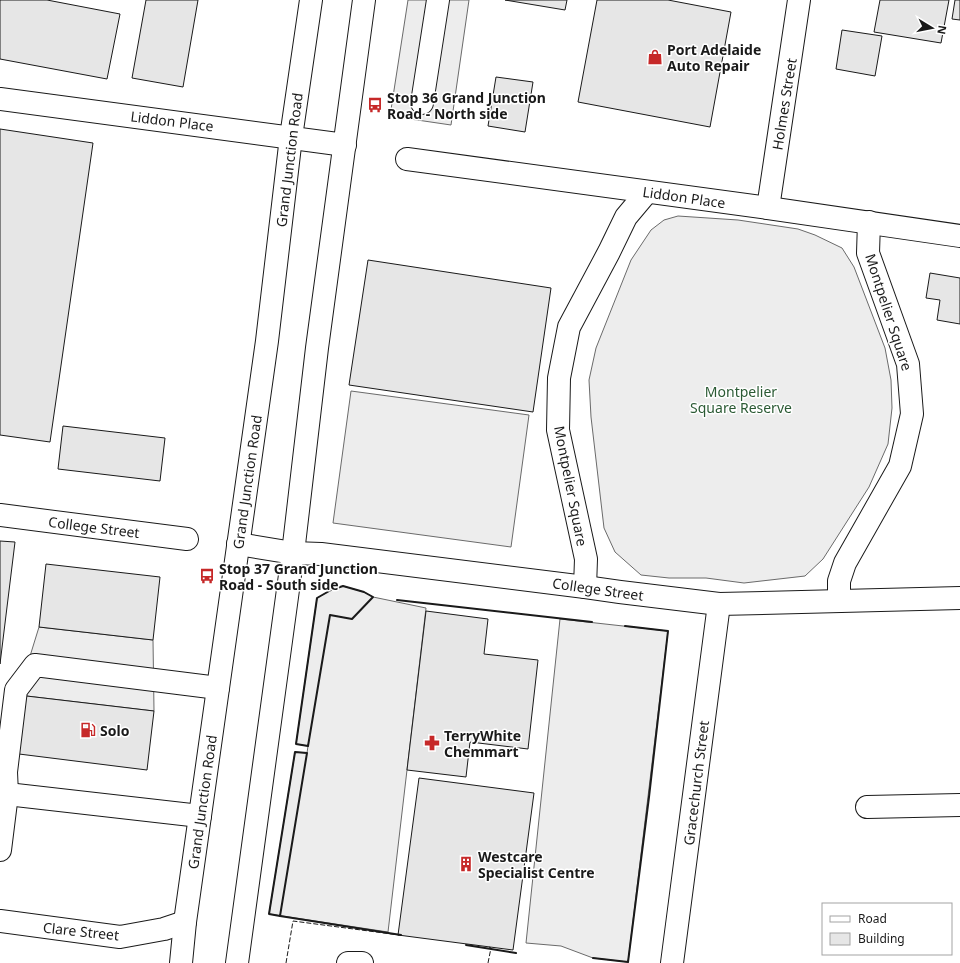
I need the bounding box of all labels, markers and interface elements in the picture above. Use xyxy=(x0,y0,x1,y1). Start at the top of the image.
north arrow xyxy=(912,8,952,48)
text: N xyxy=(934,24,951,36)
place label: Port Adelaide Auto Repair xyxy=(667,40,761,75)
shop icon: Port Adelaide Auto Repair xyxy=(646,48,664,66)
street label: Holmes Street xyxy=(767,57,801,151)
place label: Stop 36 Grand Junction Road - North side xyxy=(387,88,546,123)
street label: Grand Junction Road xyxy=(271,92,307,228)
bus stop icon: Stop 36 Grand Junction Road - North side xyxy=(366,96,384,114)
street label: Liddon Place xyxy=(129,106,215,136)
street label: Liddon Place xyxy=(641,182,727,212)
street label: Montpelier Square xyxy=(861,251,917,373)
park label: Montpelier Square Reserve xyxy=(690,382,792,417)
street label: Grand Junction Road xyxy=(228,414,266,550)
street label: Montpelier Square xyxy=(550,424,592,548)
street label: College Street xyxy=(47,512,141,542)
place label: Stop 37 Grand Junction Road - South side xyxy=(219,559,378,594)
bus stop icon: Stop 37 Grand Junction Road - South side xyxy=(198,567,216,585)
street label: College Street xyxy=(551,573,645,605)
street label: Gracechurch Street xyxy=(679,719,713,847)
fuel station icon: Solo xyxy=(79,721,97,739)
place label: Solo xyxy=(100,721,130,740)
place label: TerryWhite Chemmart xyxy=(444,726,521,761)
street label: Grand Junction Road xyxy=(183,734,221,870)
pharmacy icon: TerryWhite Chemmart xyxy=(423,734,441,752)
place label: Westcare Specialist Centre xyxy=(478,847,595,882)
building icon: Westcare Specialist Centre xyxy=(457,855,475,873)
legend xyxy=(822,903,952,955)
text: Road xyxy=(858,910,887,927)
street label: Clare Street xyxy=(42,918,120,944)
text: Building xyxy=(858,930,905,947)

